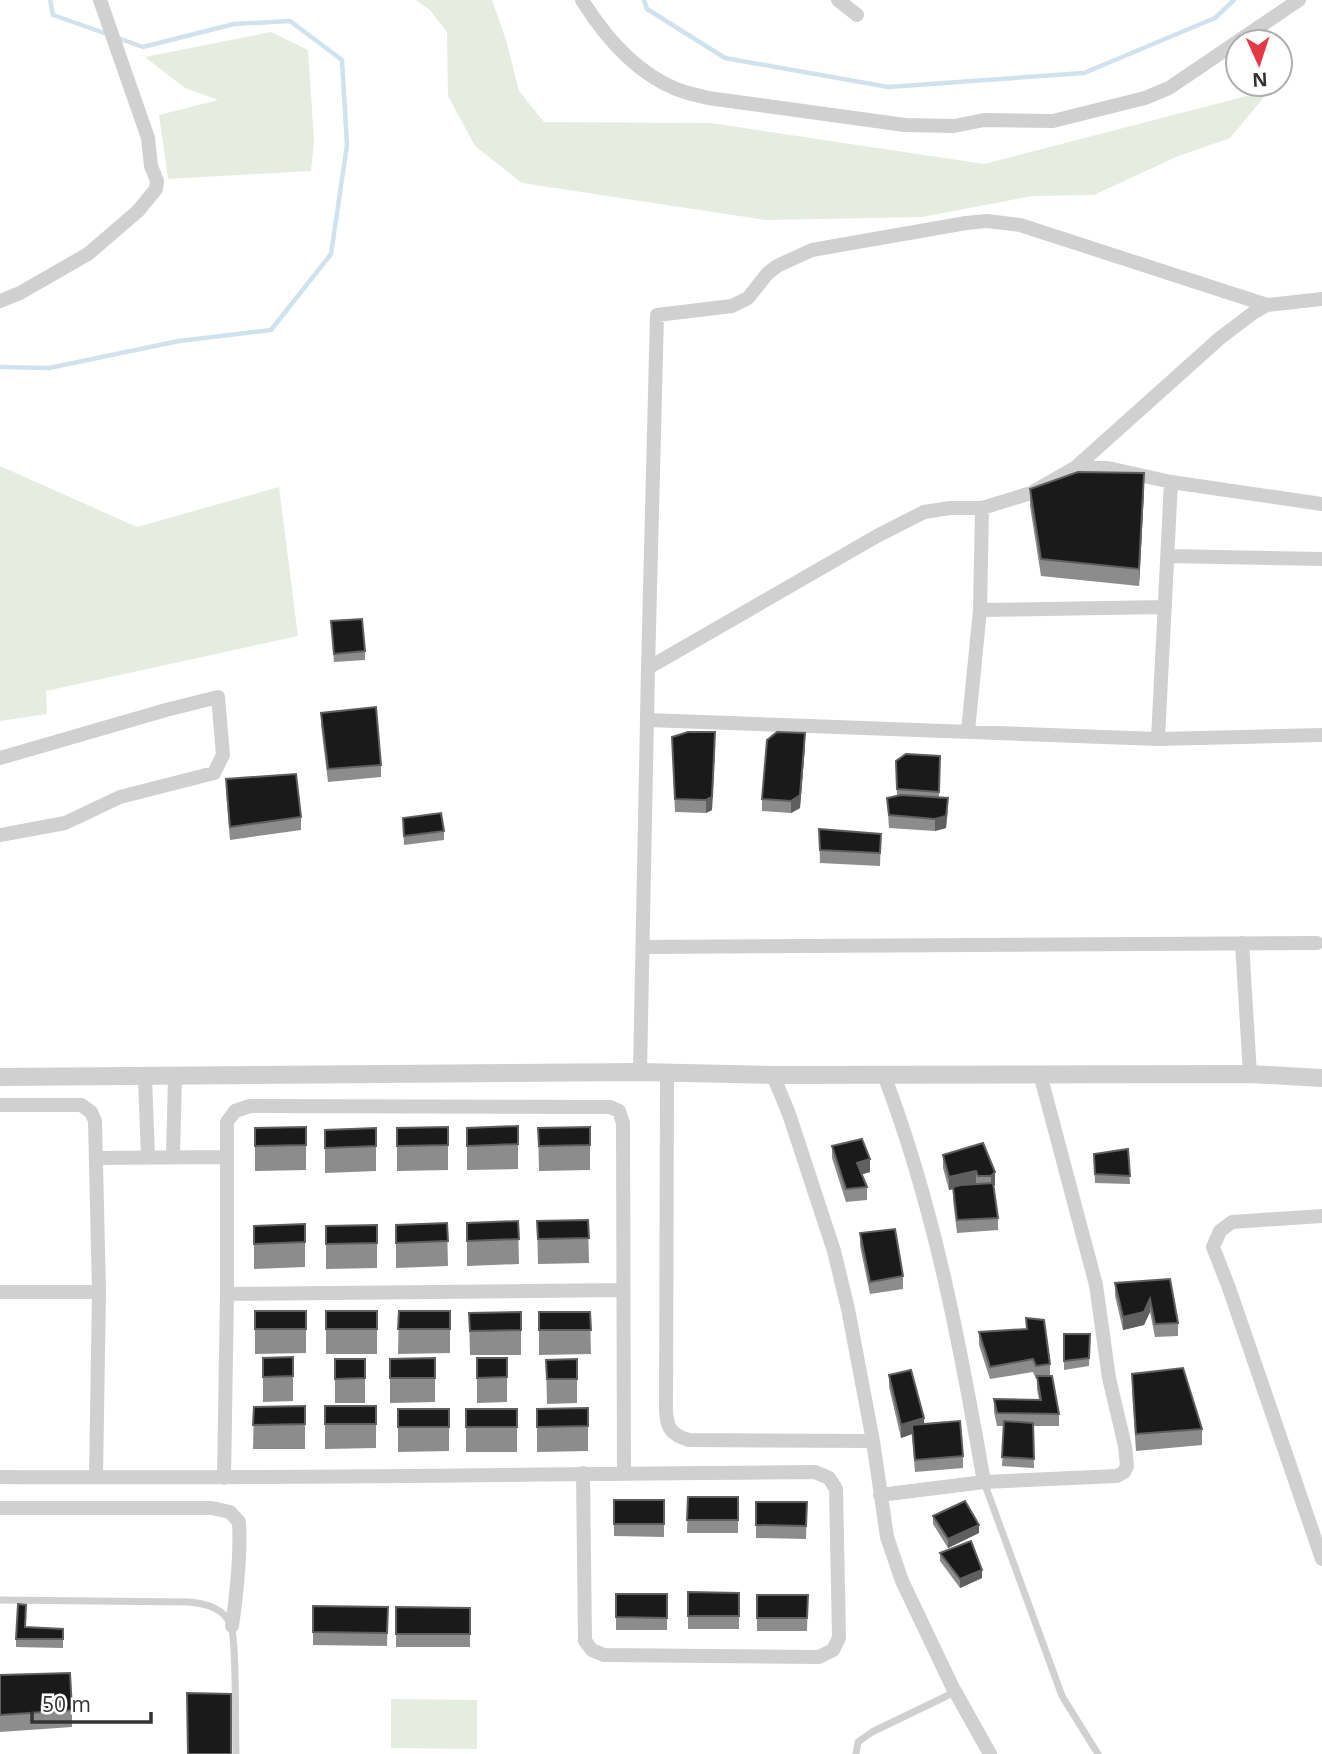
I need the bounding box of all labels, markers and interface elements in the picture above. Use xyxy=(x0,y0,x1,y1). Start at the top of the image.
north arrow xyxy=(1224,28,1294,98)
text: N xyxy=(1251,67,1268,93)
scale bar xyxy=(32,1680,150,1724)
text: 50 m xyxy=(42,1690,91,1718)

